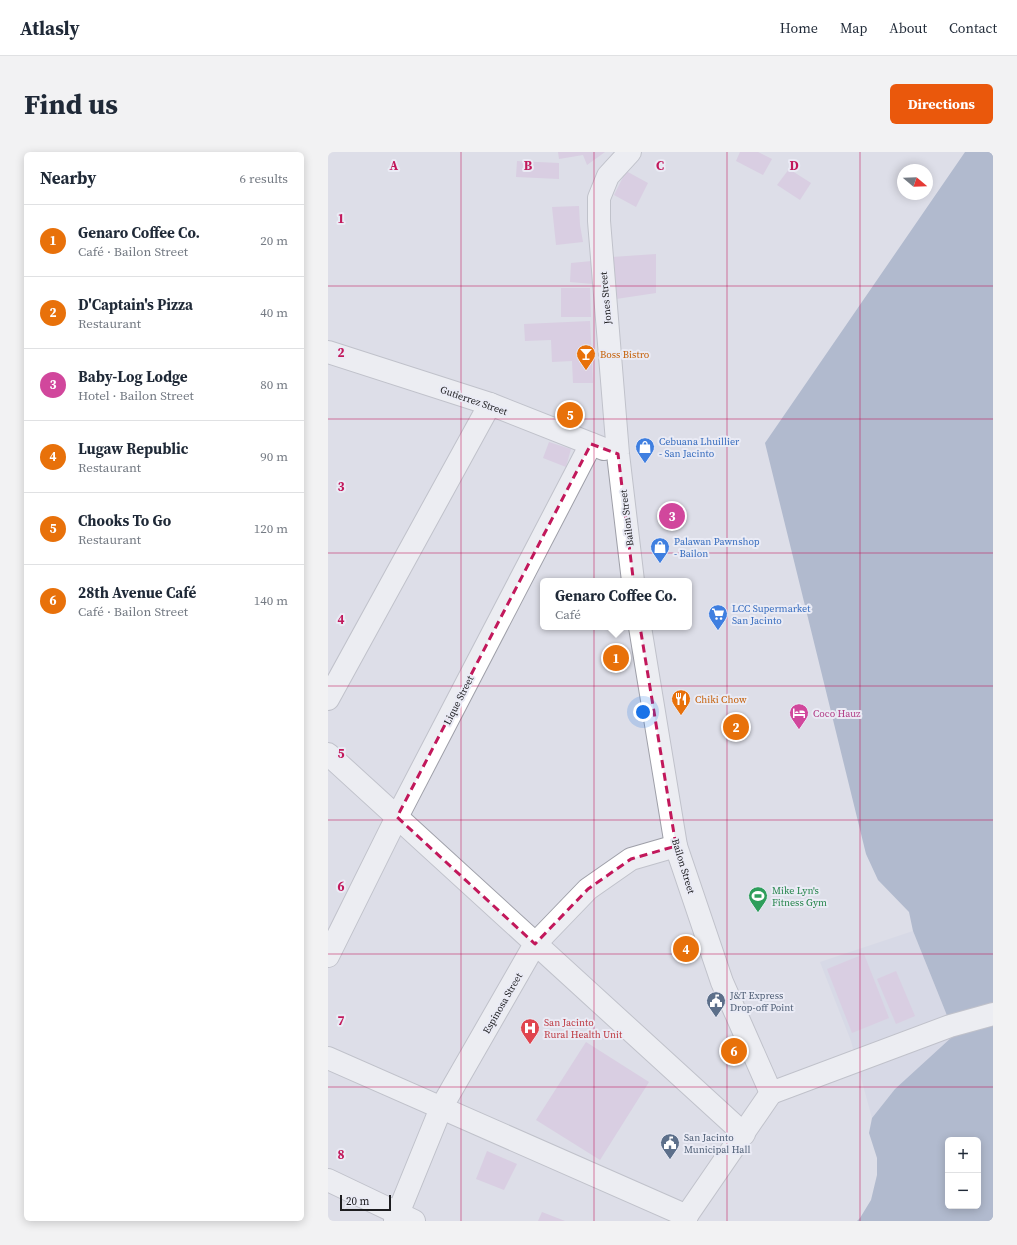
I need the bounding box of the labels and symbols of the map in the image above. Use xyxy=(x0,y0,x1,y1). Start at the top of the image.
text: A xyxy=(390,157,399,174)
text: B xyxy=(524,157,533,174)
text: C xyxy=(656,157,664,174)
text: D xyxy=(789,157,799,174)
north arrow xyxy=(897,164,933,200)
text: 1 xyxy=(337,210,345,227)
street label: Jones Street xyxy=(597,270,614,326)
bar icon: Boss Bistro xyxy=(575,343,597,371)
text: 2 xyxy=(337,344,345,361)
place label: Boss Bistro xyxy=(600,348,650,361)
street label: Gutierrez Street xyxy=(439,383,510,418)
pin: 5 xyxy=(557,400,583,430)
place label: Cebuana Lhuillier - San Jacinto xyxy=(659,435,740,460)
shop icon: Cebuana Lhuillier - San Jacinto xyxy=(634,436,656,464)
text: 3 xyxy=(337,478,345,495)
street label: Bailon Street xyxy=(616,488,636,547)
pin: 3 xyxy=(659,501,685,531)
place label: Palawan Pawnshop - Bailon xyxy=(674,535,760,560)
shop icon: Palawan Pawnshop - Bailon xyxy=(649,536,671,564)
place label: LCC Supermarket San Jacinto xyxy=(732,602,811,627)
supermarket icon: LCC Supermarket San Jacinto xyxy=(707,603,729,631)
text: 4 xyxy=(337,611,345,628)
pin: 1 xyxy=(603,643,629,673)
street label: Lique Street xyxy=(441,673,477,727)
restaurant icon: Chiki Chow xyxy=(670,688,692,716)
place label: Chiki Chow xyxy=(695,693,747,706)
your location xyxy=(633,702,653,722)
hotel icon: Coco Hauz xyxy=(788,702,810,730)
place label: Coco Hauz xyxy=(813,707,861,720)
pin: 2 xyxy=(723,712,749,742)
text: 5 xyxy=(337,745,345,762)
street label: Bailon Street xyxy=(669,837,698,896)
text: 6 xyxy=(337,878,345,895)
place label: Mike Lyn's Fitness Gym xyxy=(772,884,827,909)
sports icon: Mike Lyn's Fitness Gym xyxy=(747,885,769,913)
pin: 4 xyxy=(673,934,699,964)
street label: Espinosa Street xyxy=(480,970,525,1036)
place label: J&T Express Drop-off Point xyxy=(729,989,794,1014)
public building icon: J&T Express Drop-off Point xyxy=(705,990,727,1018)
text: 7 xyxy=(337,1012,345,1029)
place label: San Jacinto Rural Health Unit xyxy=(544,1016,623,1041)
hospital icon: San Jacinto Rural Health Unit xyxy=(519,1017,541,1045)
pin: 6 xyxy=(721,1036,747,1066)
place label: San Jacinto Municipal Hall xyxy=(684,1131,750,1156)
public building icon: San Jacinto Municipal Hall xyxy=(659,1132,681,1160)
text: 8 xyxy=(337,1146,345,1163)
scale bar xyxy=(340,1193,391,1212)

